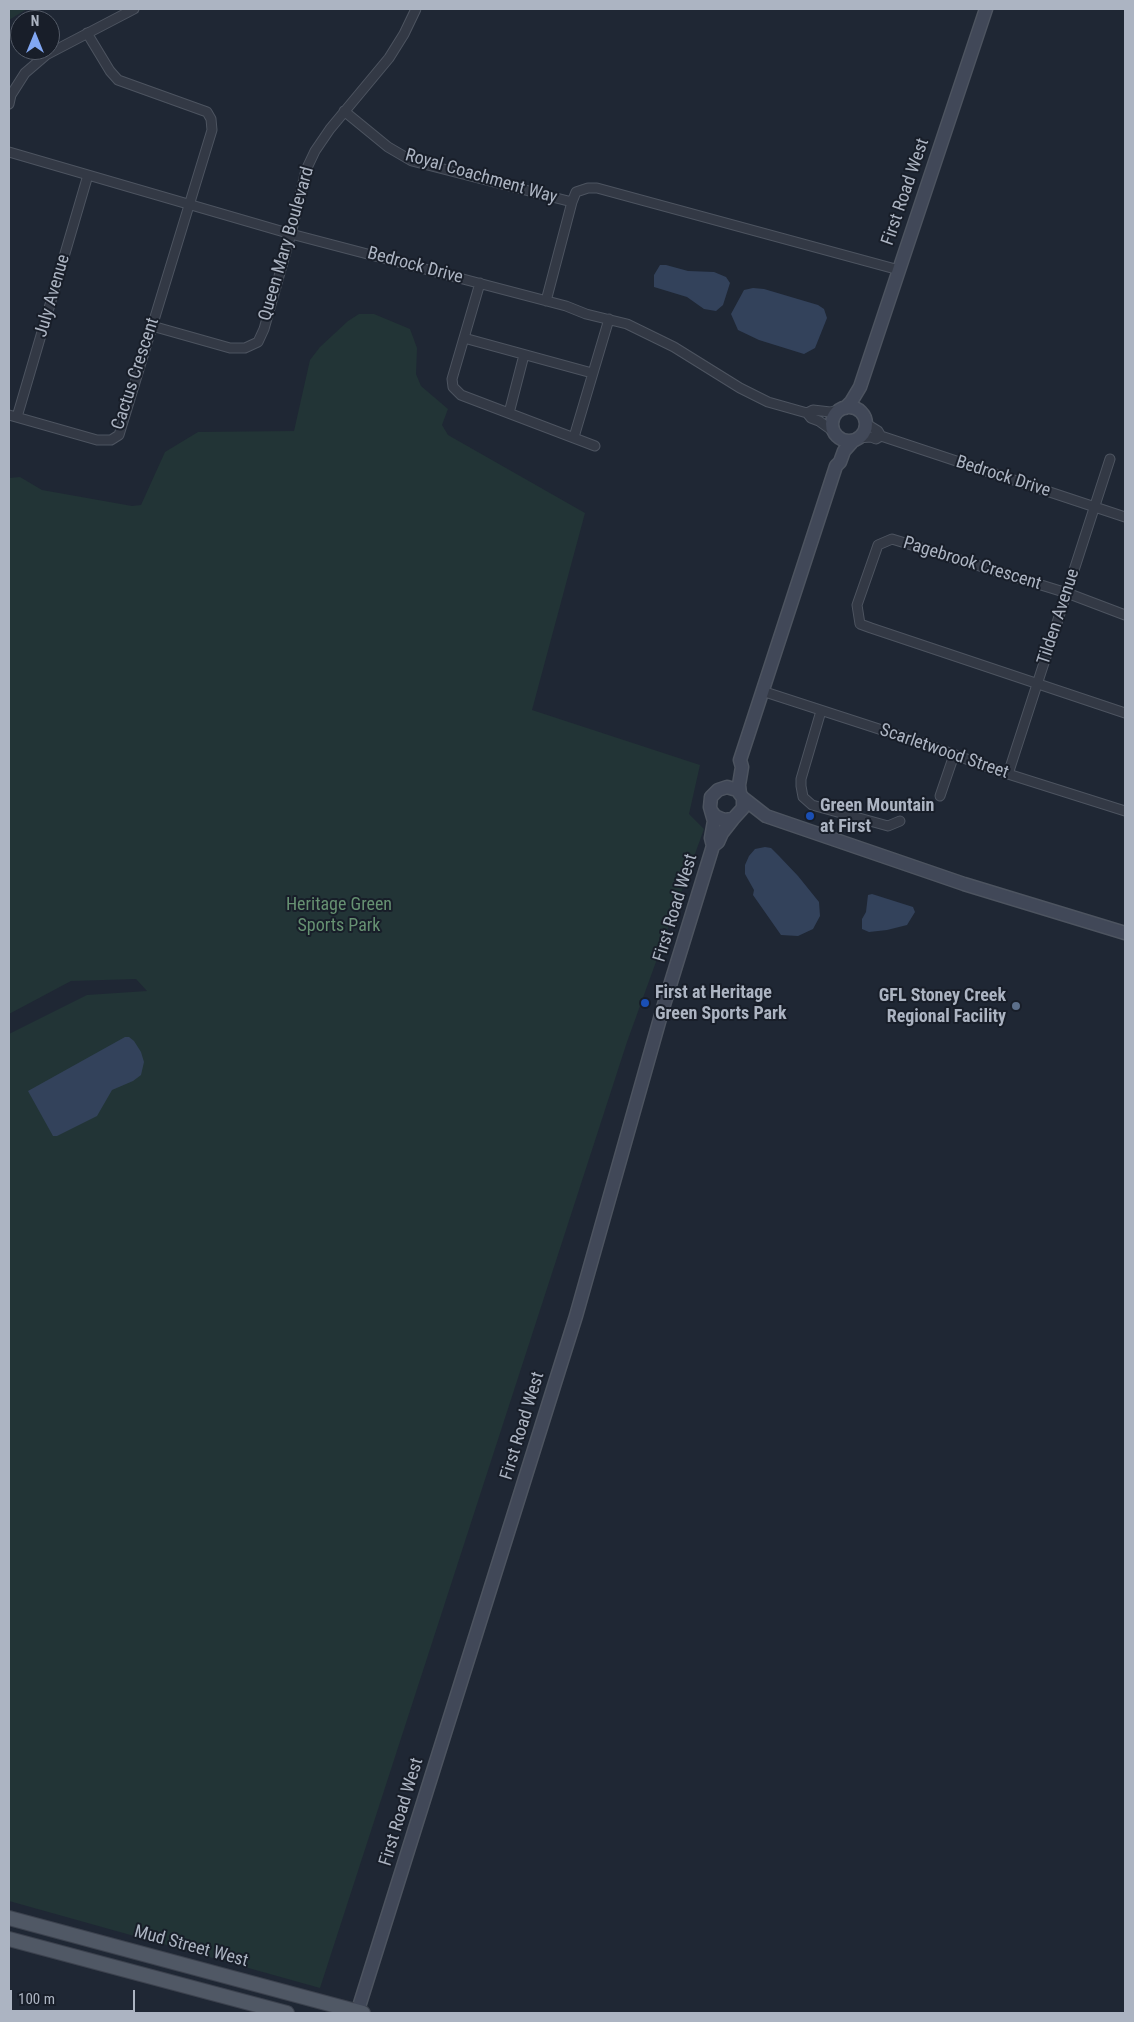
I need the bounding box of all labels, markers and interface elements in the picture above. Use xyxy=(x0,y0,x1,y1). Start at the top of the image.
north arrow xyxy=(10,10,60,60)
text: N xyxy=(31,13,39,29)
street label: First Road West xyxy=(878,136,934,248)
street label: Royal Coachment Way xyxy=(402,145,560,209)
street label: Queen Mary Boulevard xyxy=(255,165,319,323)
street label: Bedrock Drive xyxy=(365,243,465,289)
street label: July Avenue xyxy=(31,252,75,340)
street label: Cactus Crescent xyxy=(108,315,164,433)
street label: Bedrock Drive xyxy=(953,452,1053,502)
street label: Pagebrook Crescent xyxy=(900,533,1044,595)
street label: Tilden Avenue xyxy=(1033,566,1085,668)
street label: Scarletwood Street xyxy=(877,720,1011,784)
place label: Green Mountain at First xyxy=(820,795,934,838)
marker: Green Mountain at First xyxy=(804,810,816,822)
street label: First Road West xyxy=(649,851,703,965)
park label: Heritage Green Sports Park xyxy=(286,894,392,936)
place label: First at Heritage Green Sports Park xyxy=(655,982,787,1024)
place label: GFL Stoney Creek Regional Facility xyxy=(879,985,1006,1028)
marker: First at Heritage Green Sports Park xyxy=(639,997,651,1009)
marker: GFL Stoney Creek Regional Facility xyxy=(1010,1000,1022,1012)
street label: First Road West xyxy=(496,1369,550,1483)
street label: First Road West xyxy=(375,1755,429,1869)
street label: Mud Street West xyxy=(132,1921,250,1973)
scale bar xyxy=(12,1980,138,2012)
text: 100 m xyxy=(18,1990,55,2008)

